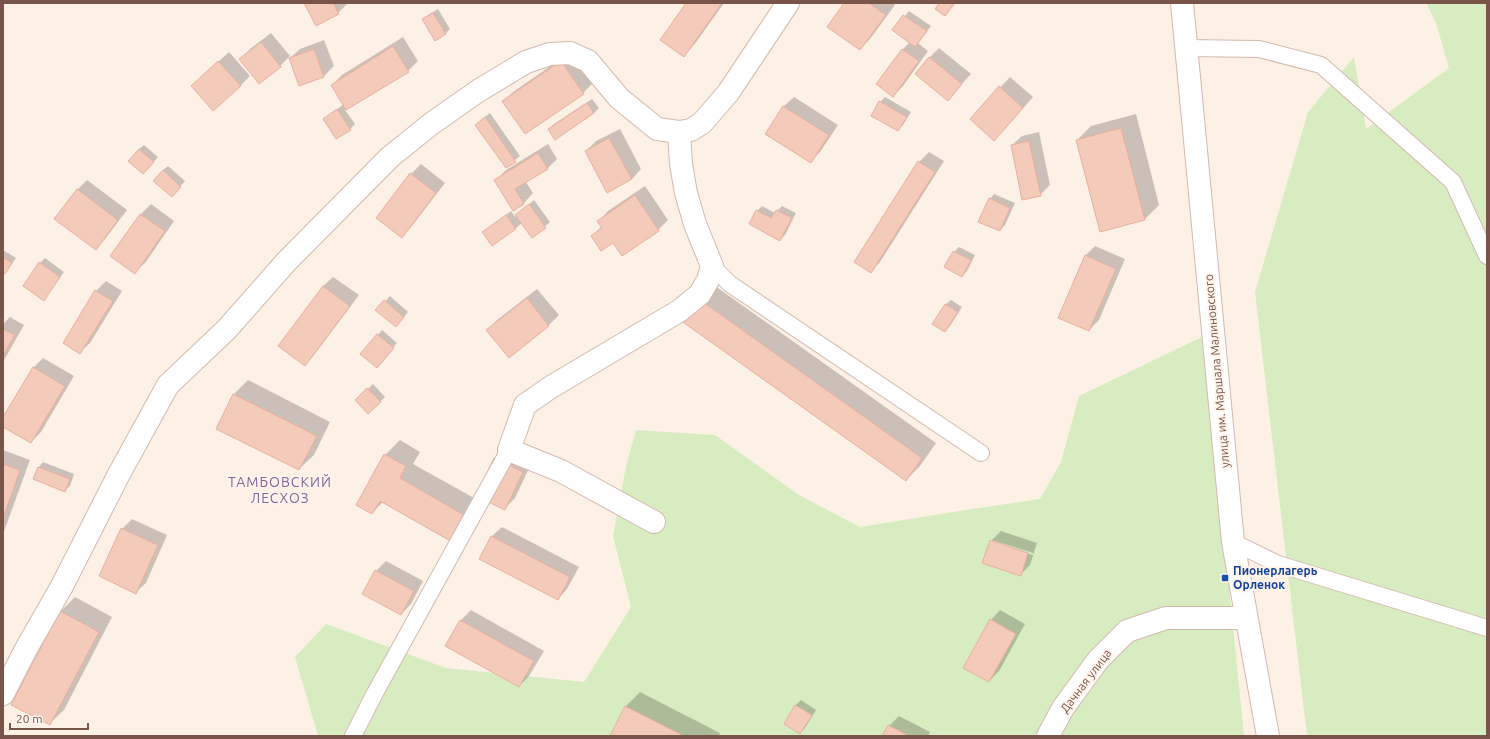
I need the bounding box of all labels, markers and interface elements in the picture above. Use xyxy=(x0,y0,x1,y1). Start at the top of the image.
street label: улица им. Маршала Малиновского xyxy=(1202,274,1231,468)
district label: ТАМБОВСКИЙ ЛЕСХОЗ xyxy=(228,473,332,506)
place label: Пионерлагерь Орленок xyxy=(1233,564,1318,591)
marker: Пионерлагерь Орленок xyxy=(1220,573,1230,583)
street label: Дачная улица xyxy=(1058,646,1114,715)
scale bar xyxy=(10,705,88,731)
text: 20 m xyxy=(16,712,43,725)

